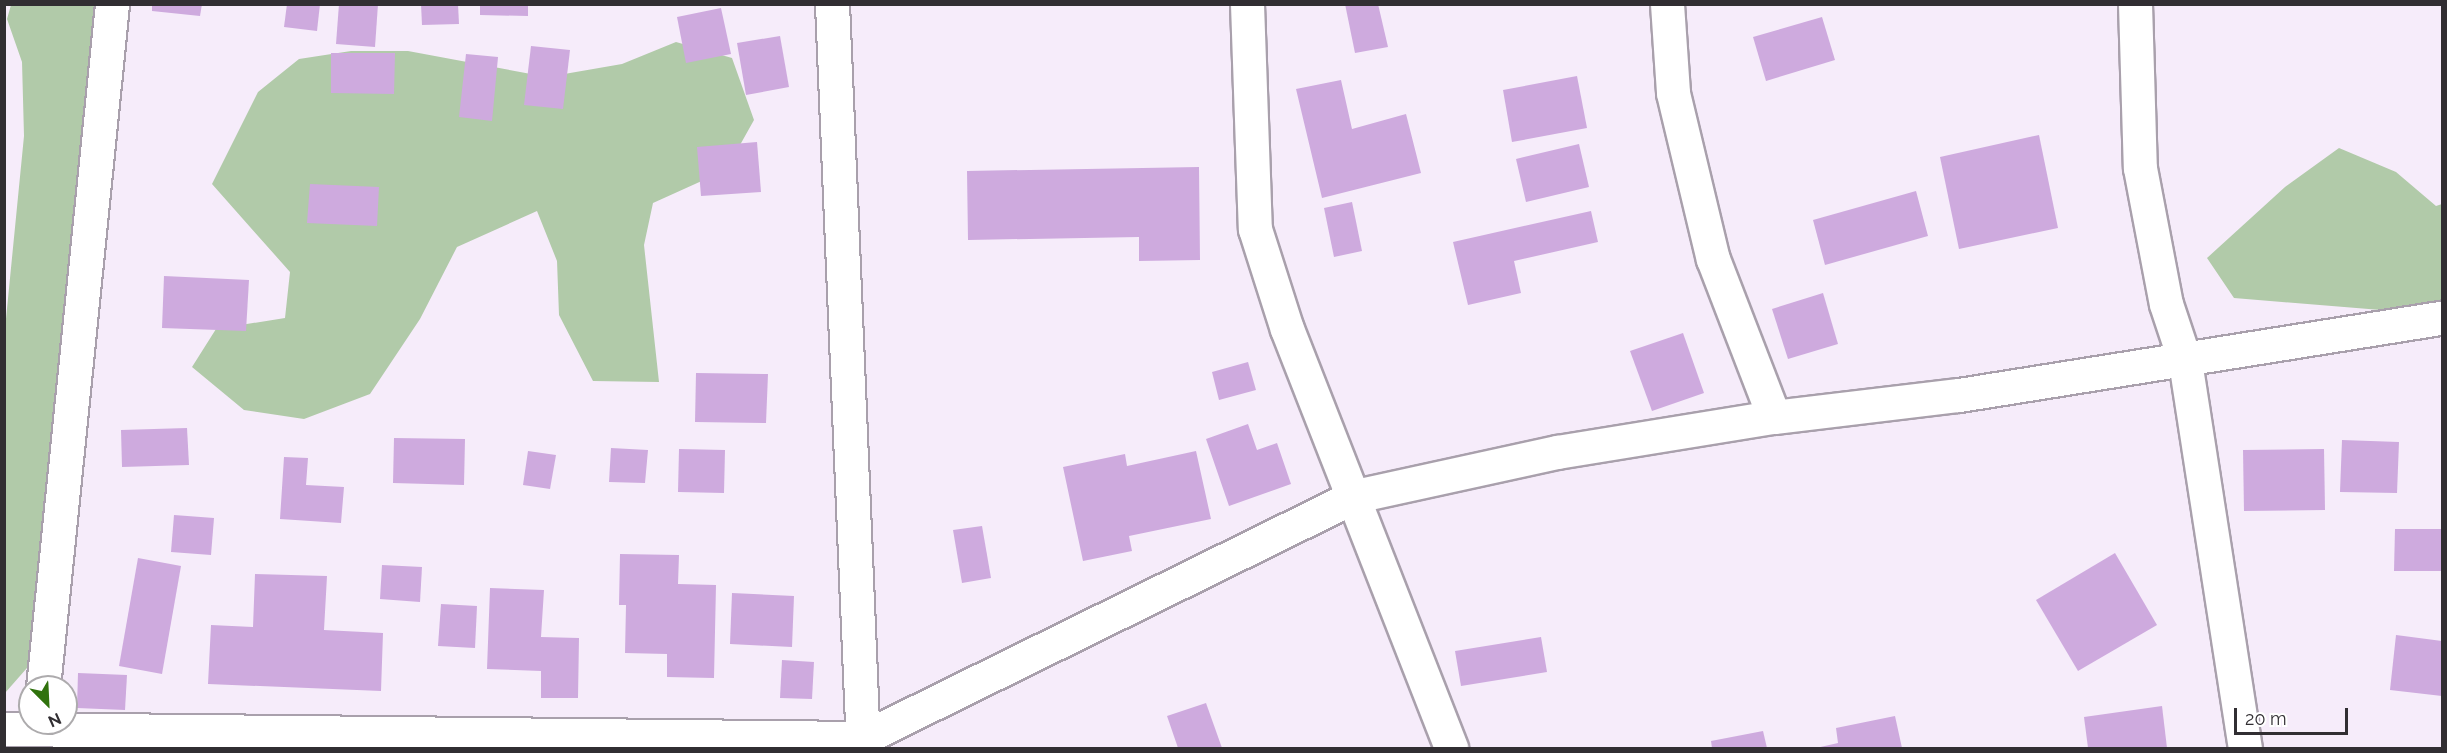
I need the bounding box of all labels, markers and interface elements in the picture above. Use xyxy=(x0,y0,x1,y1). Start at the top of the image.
north arrow xyxy=(18,675,78,735)
scale bar xyxy=(2237,696,2351,734)
text: 20 m xyxy=(2245,708,2287,729)
text: N xyxy=(45,709,64,731)

